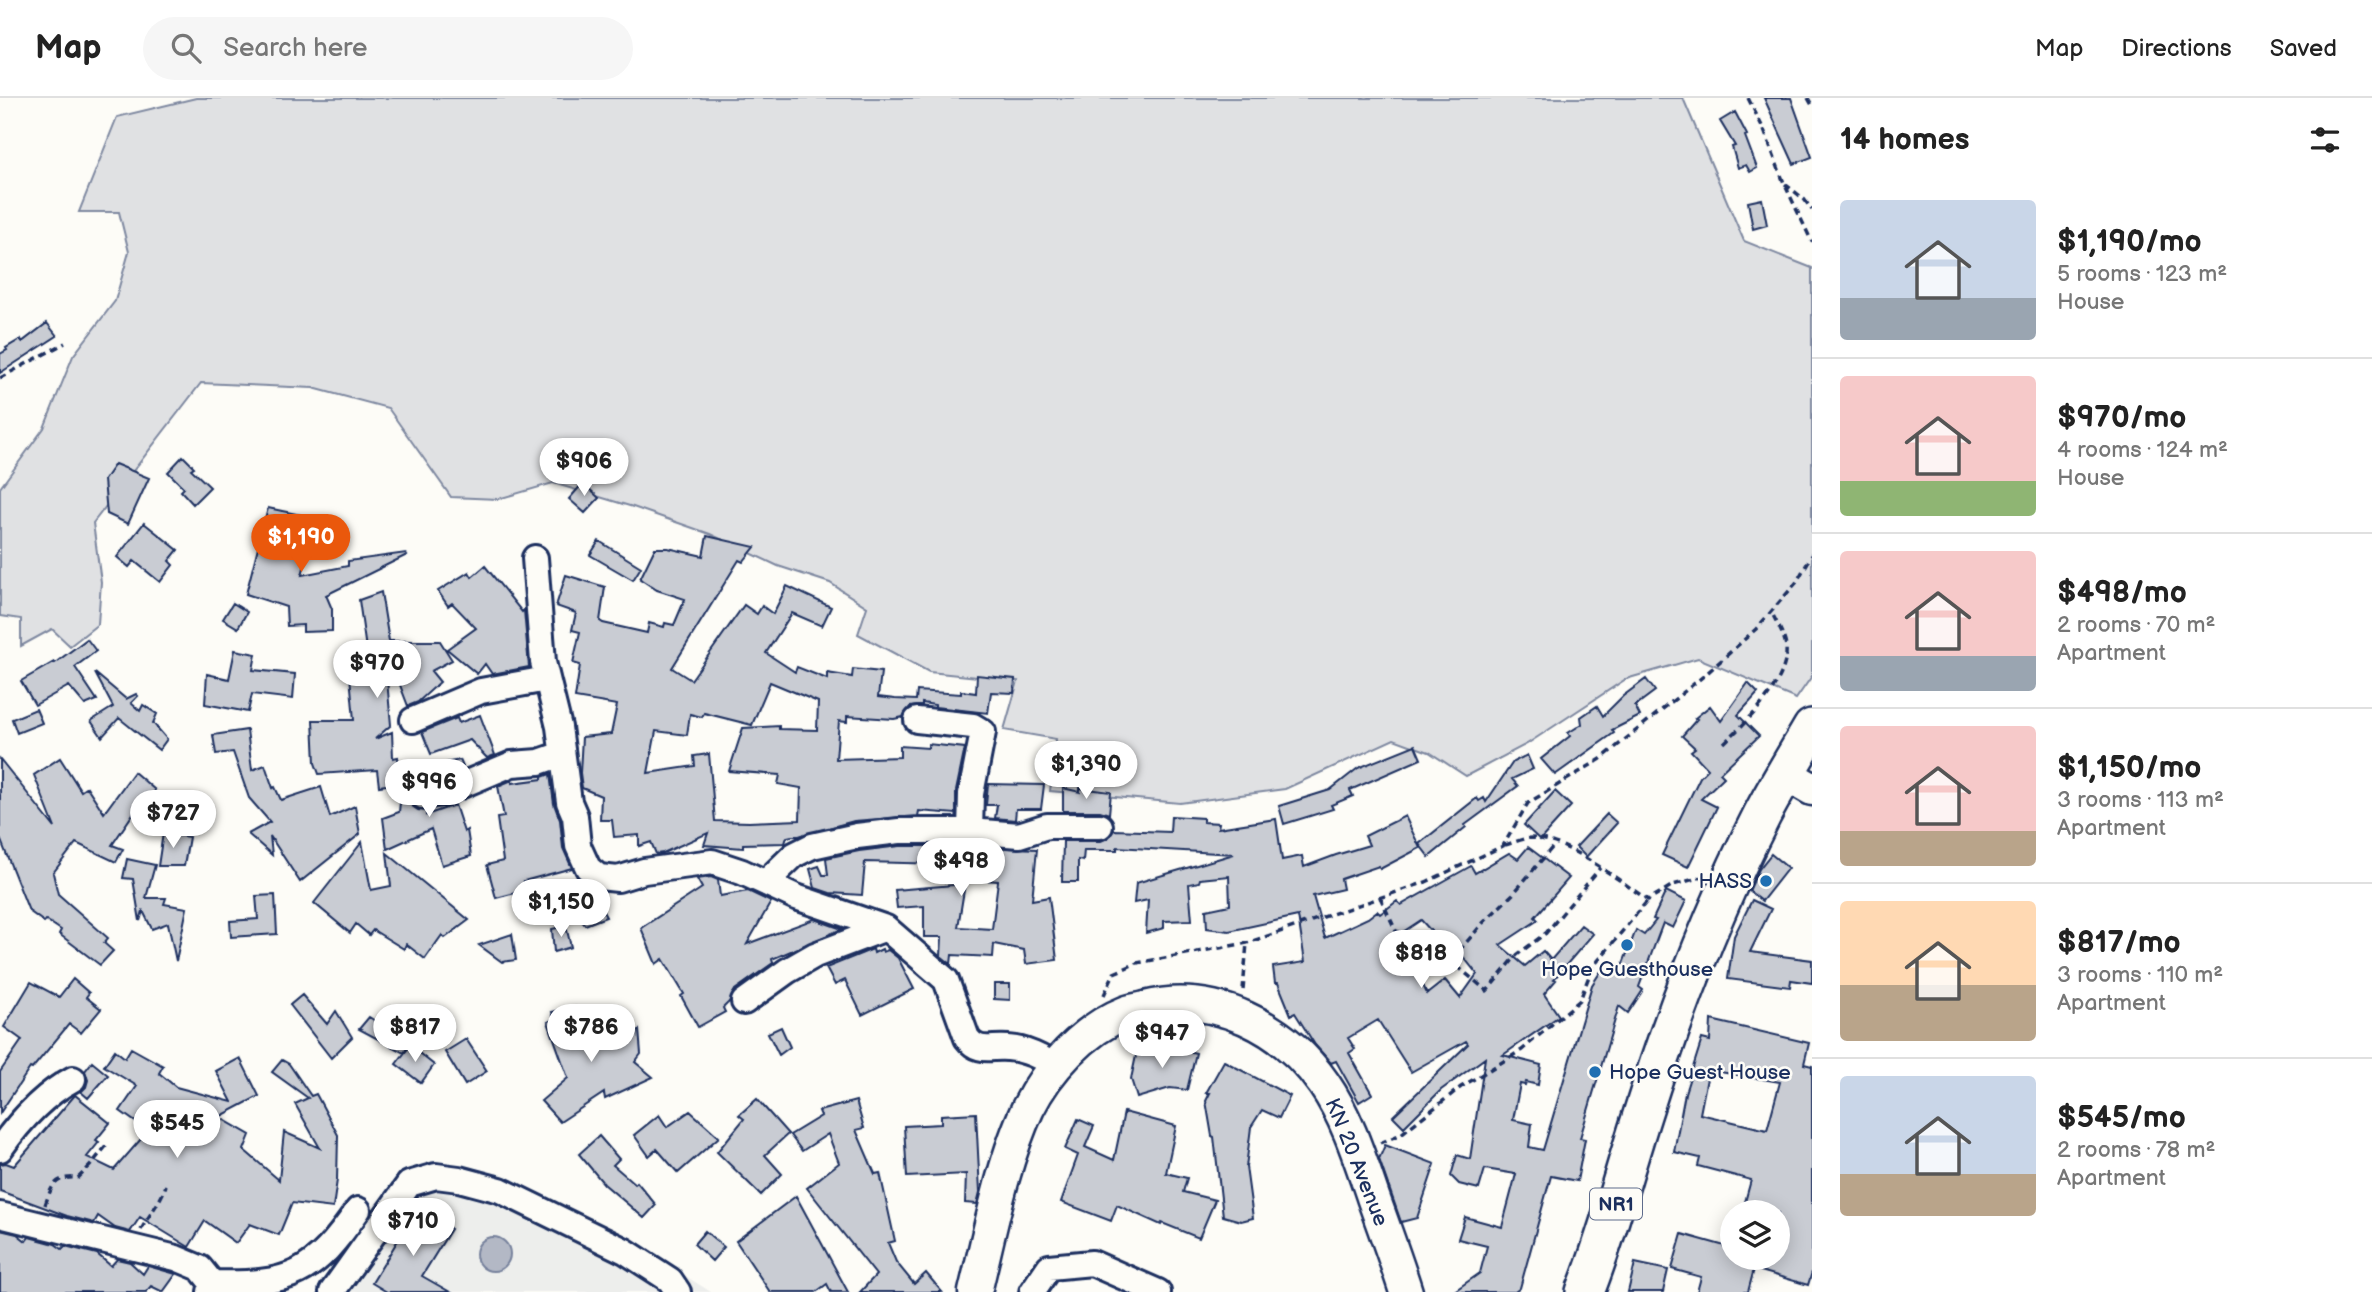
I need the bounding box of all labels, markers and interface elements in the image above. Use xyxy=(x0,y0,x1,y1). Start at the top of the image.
search box xyxy=(143,17,633,80)
text: Map xyxy=(35,28,101,68)
icon: search xyxy=(167,29,205,67)
text: Search here xyxy=(223,33,367,64)
text: Map xyxy=(2035,34,2083,63)
text: Directions xyxy=(2121,34,2232,63)
text: Saved xyxy=(2270,34,2337,63)
icon: filters xyxy=(2306,121,2344,159)
text: 14 homes xyxy=(1840,122,1969,158)
text: $1,190/mo xyxy=(2057,224,2202,260)
icon: home xyxy=(1896,228,1980,312)
text: 5 rooms · 123 m² xyxy=(2057,260,2227,288)
text: House xyxy=(2057,288,2124,316)
text: $970/mo xyxy=(2057,400,2186,436)
icon: home xyxy=(1896,404,1980,488)
text: 4 rooms · 124 m² xyxy=(2057,436,2228,464)
pin: $906 xyxy=(543,438,625,498)
text: $906 xyxy=(556,447,612,475)
text: House xyxy=(2057,464,2124,492)
pin: $1,190 xyxy=(244,514,358,574)
text: $1,190 xyxy=(267,523,335,551)
text: $498/mo xyxy=(2057,575,2187,611)
icon: home xyxy=(1896,579,1980,663)
text: 2 rooms · 70 m² xyxy=(2057,611,2216,639)
text: Apartment xyxy=(2057,639,2166,667)
pin: $970 xyxy=(336,640,418,700)
text: $970 xyxy=(349,649,405,677)
pin: $1,390 xyxy=(1029,742,1143,801)
text: $1,390 xyxy=(1050,750,1122,778)
text: $1,150/mo xyxy=(2057,750,2201,786)
icon: home xyxy=(1896,754,1980,838)
pin: $996 xyxy=(388,760,470,819)
text: $996 xyxy=(401,768,457,796)
text: 3 rooms · 113 m² xyxy=(2057,786,2224,814)
pin: $727 xyxy=(132,790,214,850)
text: $727 xyxy=(146,799,200,827)
text: Apartment xyxy=(2057,814,2166,842)
pin: $498 xyxy=(920,838,1002,898)
text: $498 xyxy=(933,847,989,875)
place label: HASS xyxy=(1698,869,1752,894)
marker: HASS xyxy=(1758,873,1774,889)
pin: $1,150 xyxy=(504,880,618,939)
text: $1,150 xyxy=(527,888,595,916)
text: $817/mo xyxy=(2057,925,2181,961)
icon: home xyxy=(1896,929,1980,1013)
pin: $818 xyxy=(1380,930,1462,990)
marker: Hope Guesthouse xyxy=(1619,937,1635,953)
text: $818 xyxy=(1395,939,1447,967)
place label: Hope Guesthouse xyxy=(1541,957,1713,982)
text: 3 rooms · 110 m² xyxy=(2057,961,2223,989)
text: Apartment xyxy=(2057,989,2166,1017)
pin: $817 xyxy=(374,1004,456,1064)
pin: $786 xyxy=(550,1004,632,1064)
pin: $947 xyxy=(1121,1010,1203,1070)
text: $817 xyxy=(389,1013,441,1041)
text: $786 xyxy=(563,1013,619,1041)
text: $947 xyxy=(1135,1019,1189,1047)
place label: Hope Guest House xyxy=(1609,1060,1791,1085)
marker: Hope Guest House xyxy=(1587,1064,1603,1080)
street label: KN 20 Avenue xyxy=(1319,1095,1394,1230)
pin: $545 xyxy=(136,1100,218,1160)
text: $545/mo xyxy=(2057,1100,2186,1136)
icon: home xyxy=(1896,1104,1980,1188)
text: $545 xyxy=(149,1109,205,1137)
text: 2 rooms · 78 m² xyxy=(2057,1136,2215,1164)
text: Apartment xyxy=(2057,1164,2166,1192)
road number: NR1 xyxy=(1590,1188,1642,1220)
pin: $710 xyxy=(372,1198,454,1258)
map controls xyxy=(1720,1200,1790,1270)
button: layers xyxy=(1720,1200,1790,1270)
text: $710 xyxy=(387,1207,439,1235)

